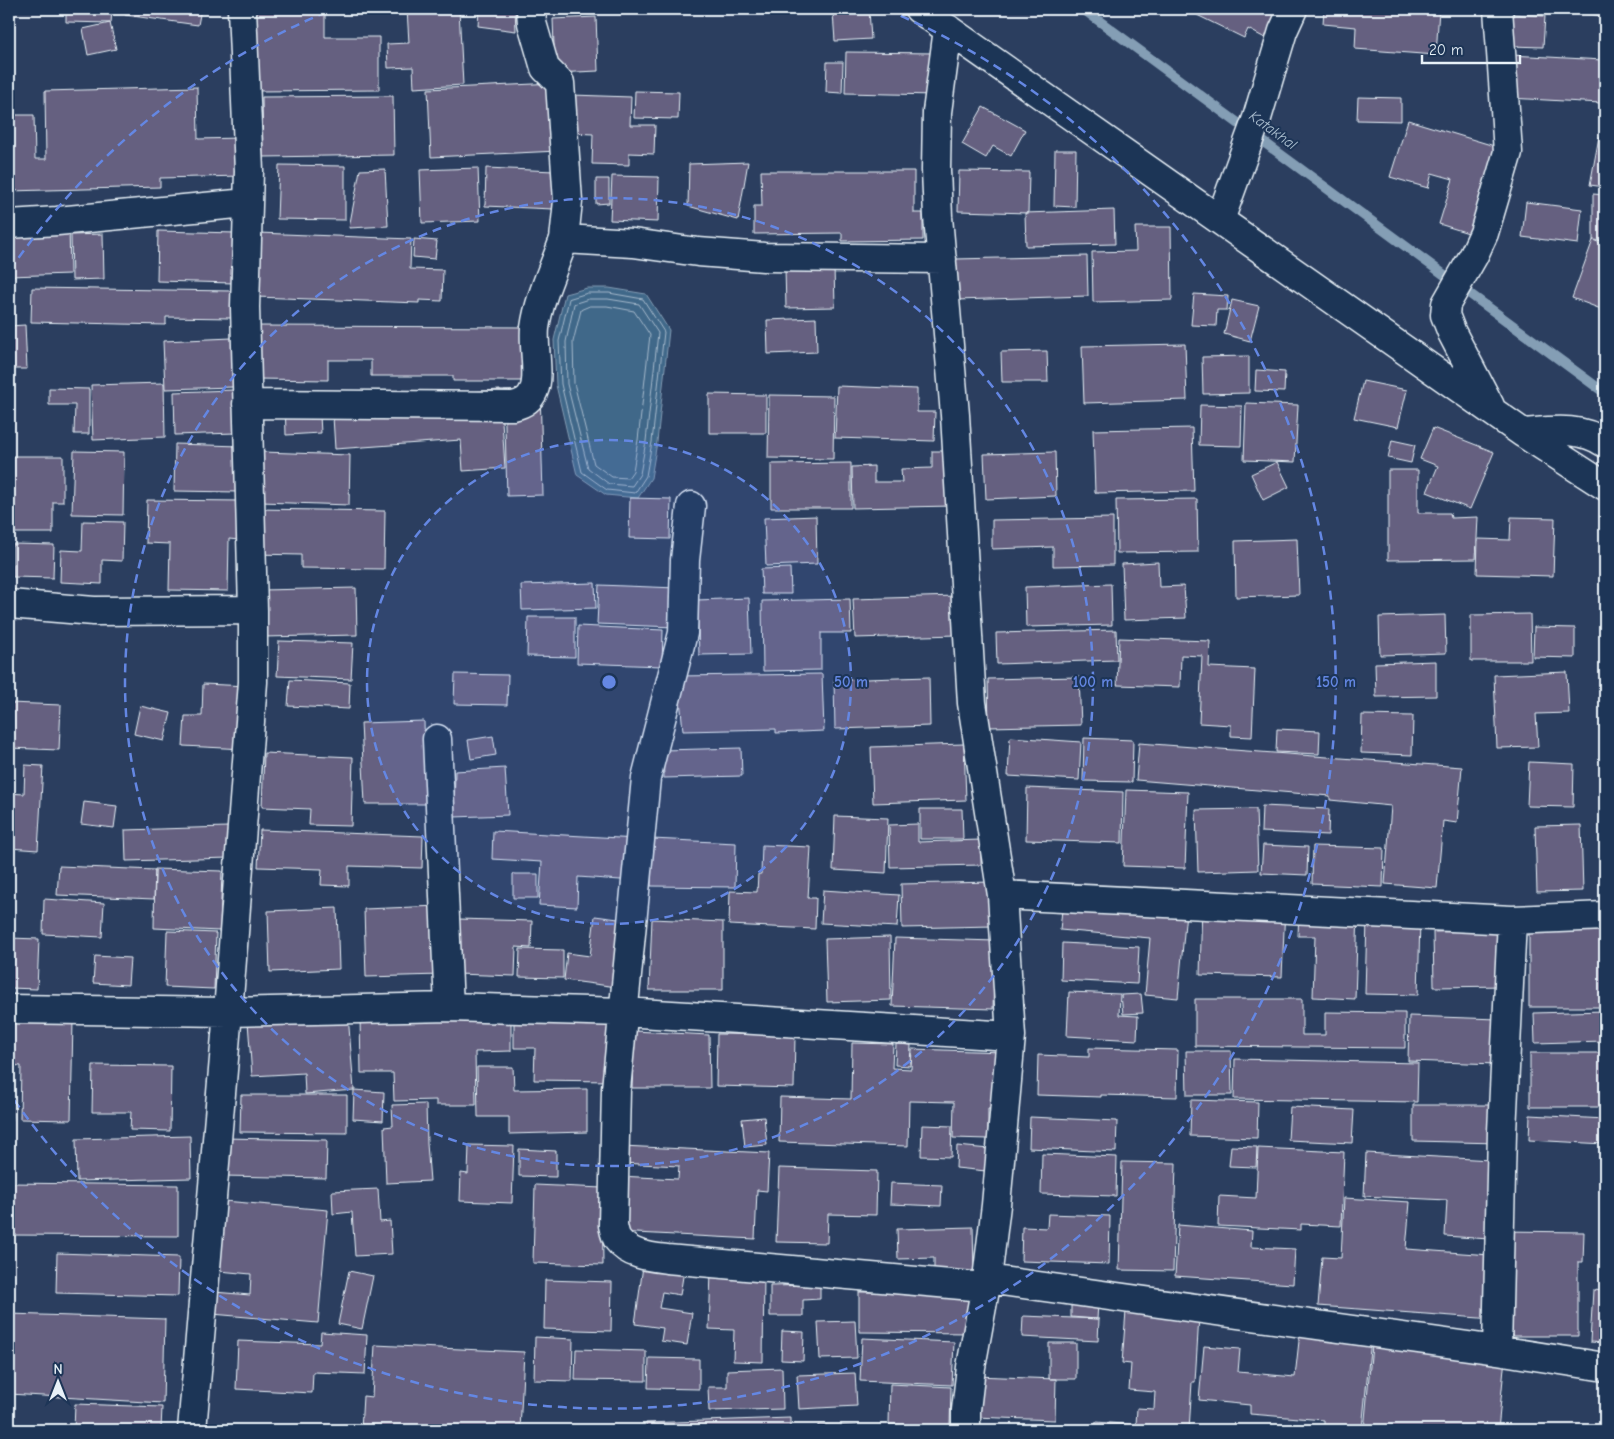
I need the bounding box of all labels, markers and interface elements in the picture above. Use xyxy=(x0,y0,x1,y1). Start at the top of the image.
scale bar xyxy=(1422,32,1519,64)
text: 20 m xyxy=(1429,41,1463,59)
water label: Katakhal xyxy=(1246,107,1301,154)
centre of rings xyxy=(600,673,618,691)
text: 50 m xyxy=(834,673,868,691)
text: 100 m xyxy=(1073,673,1113,691)
text: 150 m xyxy=(1316,673,1356,691)
north arrow xyxy=(32,1356,82,1406)
text: N xyxy=(53,1361,63,1378)

